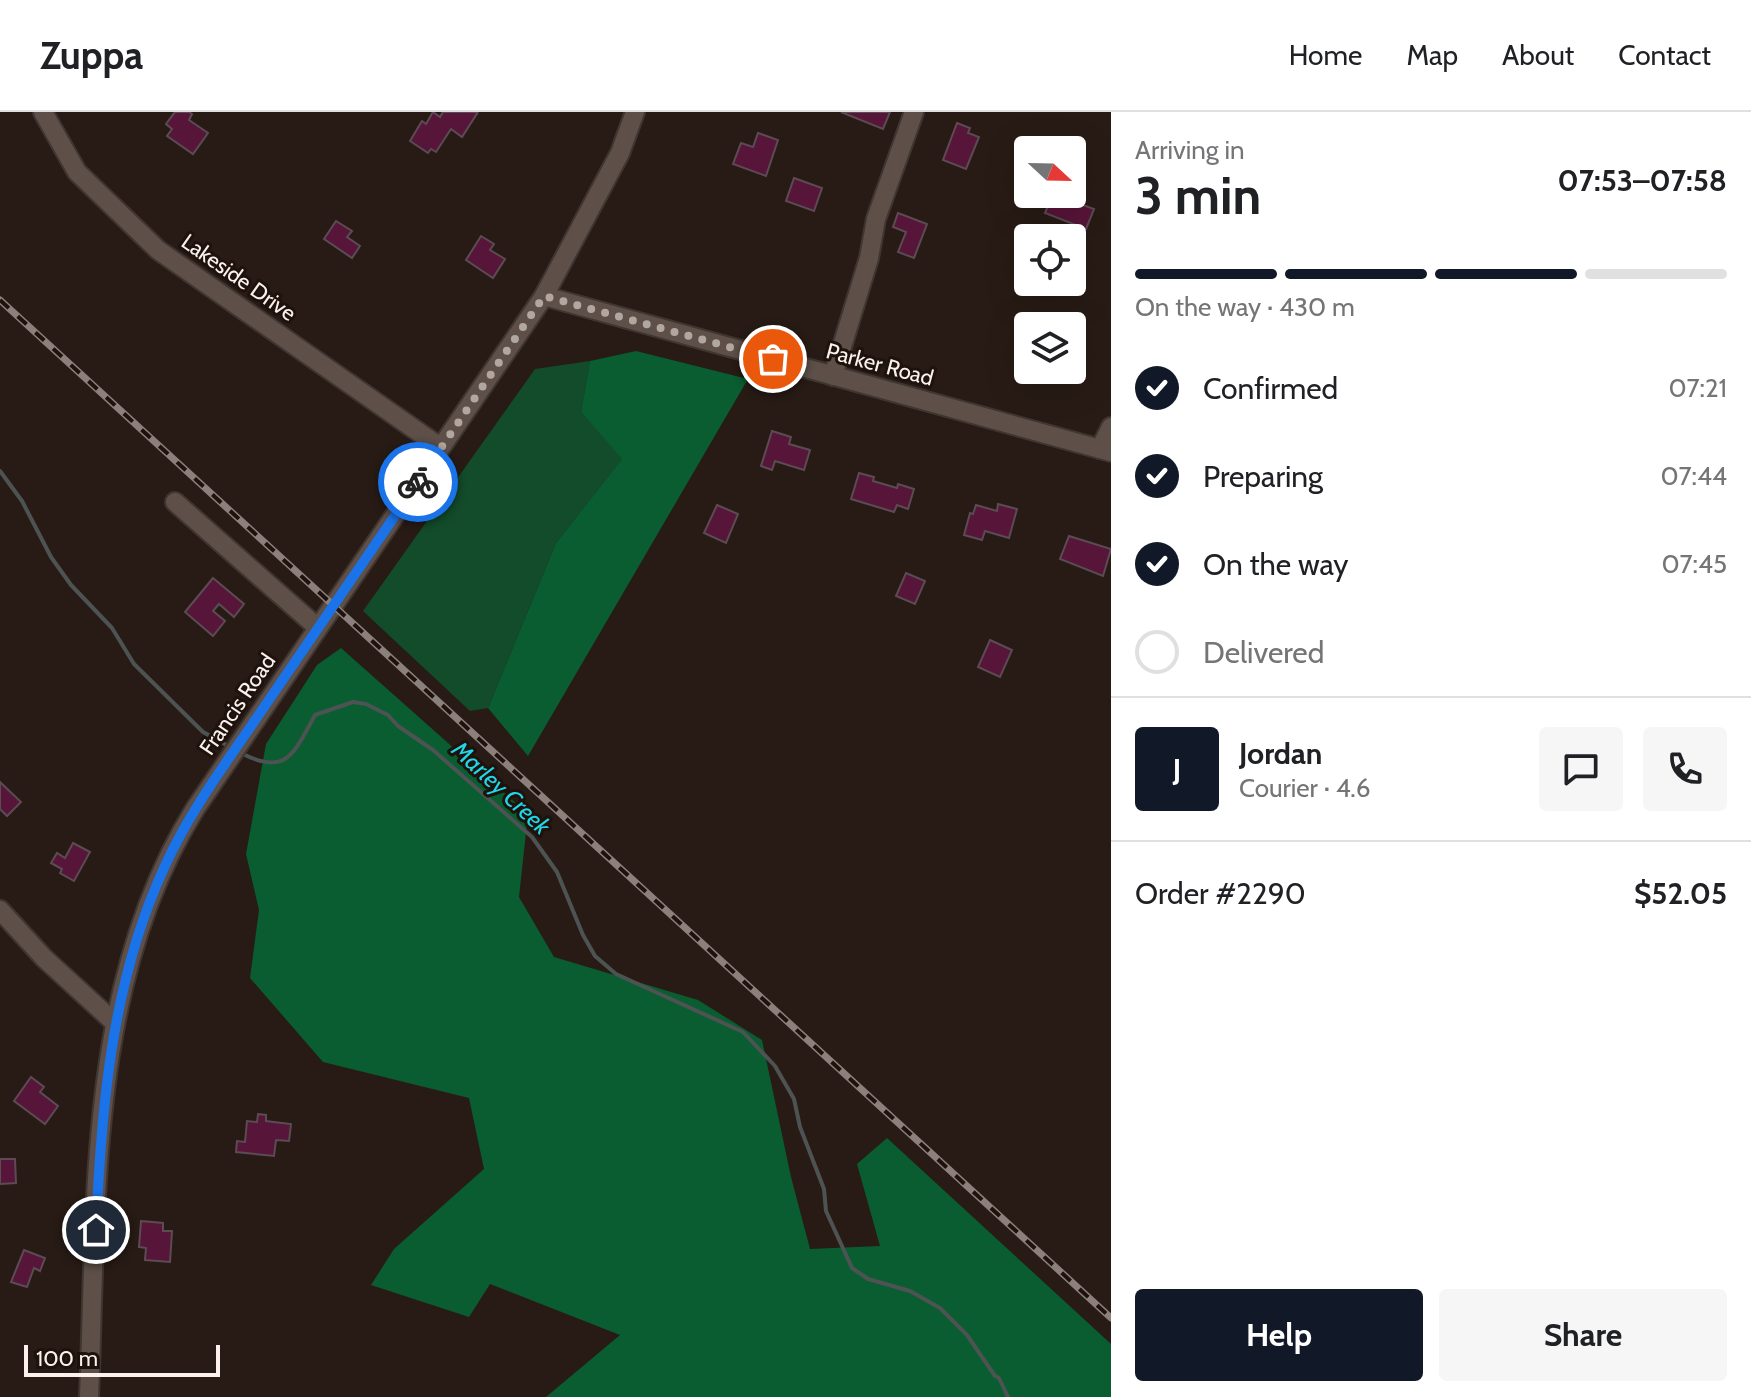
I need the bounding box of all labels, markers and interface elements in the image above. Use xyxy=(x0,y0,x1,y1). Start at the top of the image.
text: Zuppa xyxy=(40,32,143,79)
text: Home xyxy=(1289,38,1362,72)
text: Map xyxy=(1406,38,1458,72)
text: About xyxy=(1502,38,1574,72)
text: Contact xyxy=(1618,38,1711,72)
text: Arriving in xyxy=(1135,134,1245,166)
north arrow xyxy=(1014,136,1086,208)
map controls xyxy=(1014,136,1086,384)
text: 07:53–07:58 xyxy=(1558,162,1727,199)
text: 3 min xyxy=(1135,164,1261,227)
button: locate xyxy=(1014,224,1086,296)
street label: Lakeside Drive xyxy=(176,228,301,327)
text: On the way · 430 m xyxy=(1135,291,1355,323)
button: layers xyxy=(1014,312,1086,384)
pin xyxy=(739,325,807,393)
icon: bag xyxy=(751,337,795,381)
street label: Parker Road xyxy=(823,337,937,392)
icon: check xyxy=(1135,366,1179,410)
text: Confirmed xyxy=(1203,370,1338,407)
text: 07:21 xyxy=(1669,372,1727,404)
courier xyxy=(378,442,458,522)
icon: check xyxy=(1135,454,1179,498)
text: Preparing xyxy=(1203,458,1323,495)
icon: bike xyxy=(396,460,440,504)
text: 07:44 xyxy=(1661,460,1727,492)
icon: check xyxy=(1135,542,1179,586)
text: On the way xyxy=(1203,546,1348,583)
text: 07:45 xyxy=(1662,548,1727,580)
text: Delivered xyxy=(1203,634,1324,671)
street label: Francis Road xyxy=(194,648,281,760)
button: chat xyxy=(1539,727,1623,811)
button: phone xyxy=(1643,727,1727,811)
water label: Marley Creek xyxy=(446,734,557,841)
text: Jordan xyxy=(1239,735,1322,772)
text: J xyxy=(1173,751,1181,788)
text: Courier · 4.6 xyxy=(1239,772,1371,804)
text: Order #2290 xyxy=(1135,875,1306,912)
text: $52.05 xyxy=(1634,875,1727,912)
pin xyxy=(62,1196,130,1264)
icon: home xyxy=(74,1208,118,1252)
button: Help xyxy=(1135,1289,1423,1381)
button: Share xyxy=(1439,1289,1727,1381)
scale bar xyxy=(24,1341,220,1377)
text: 100 m xyxy=(36,1345,98,1372)

